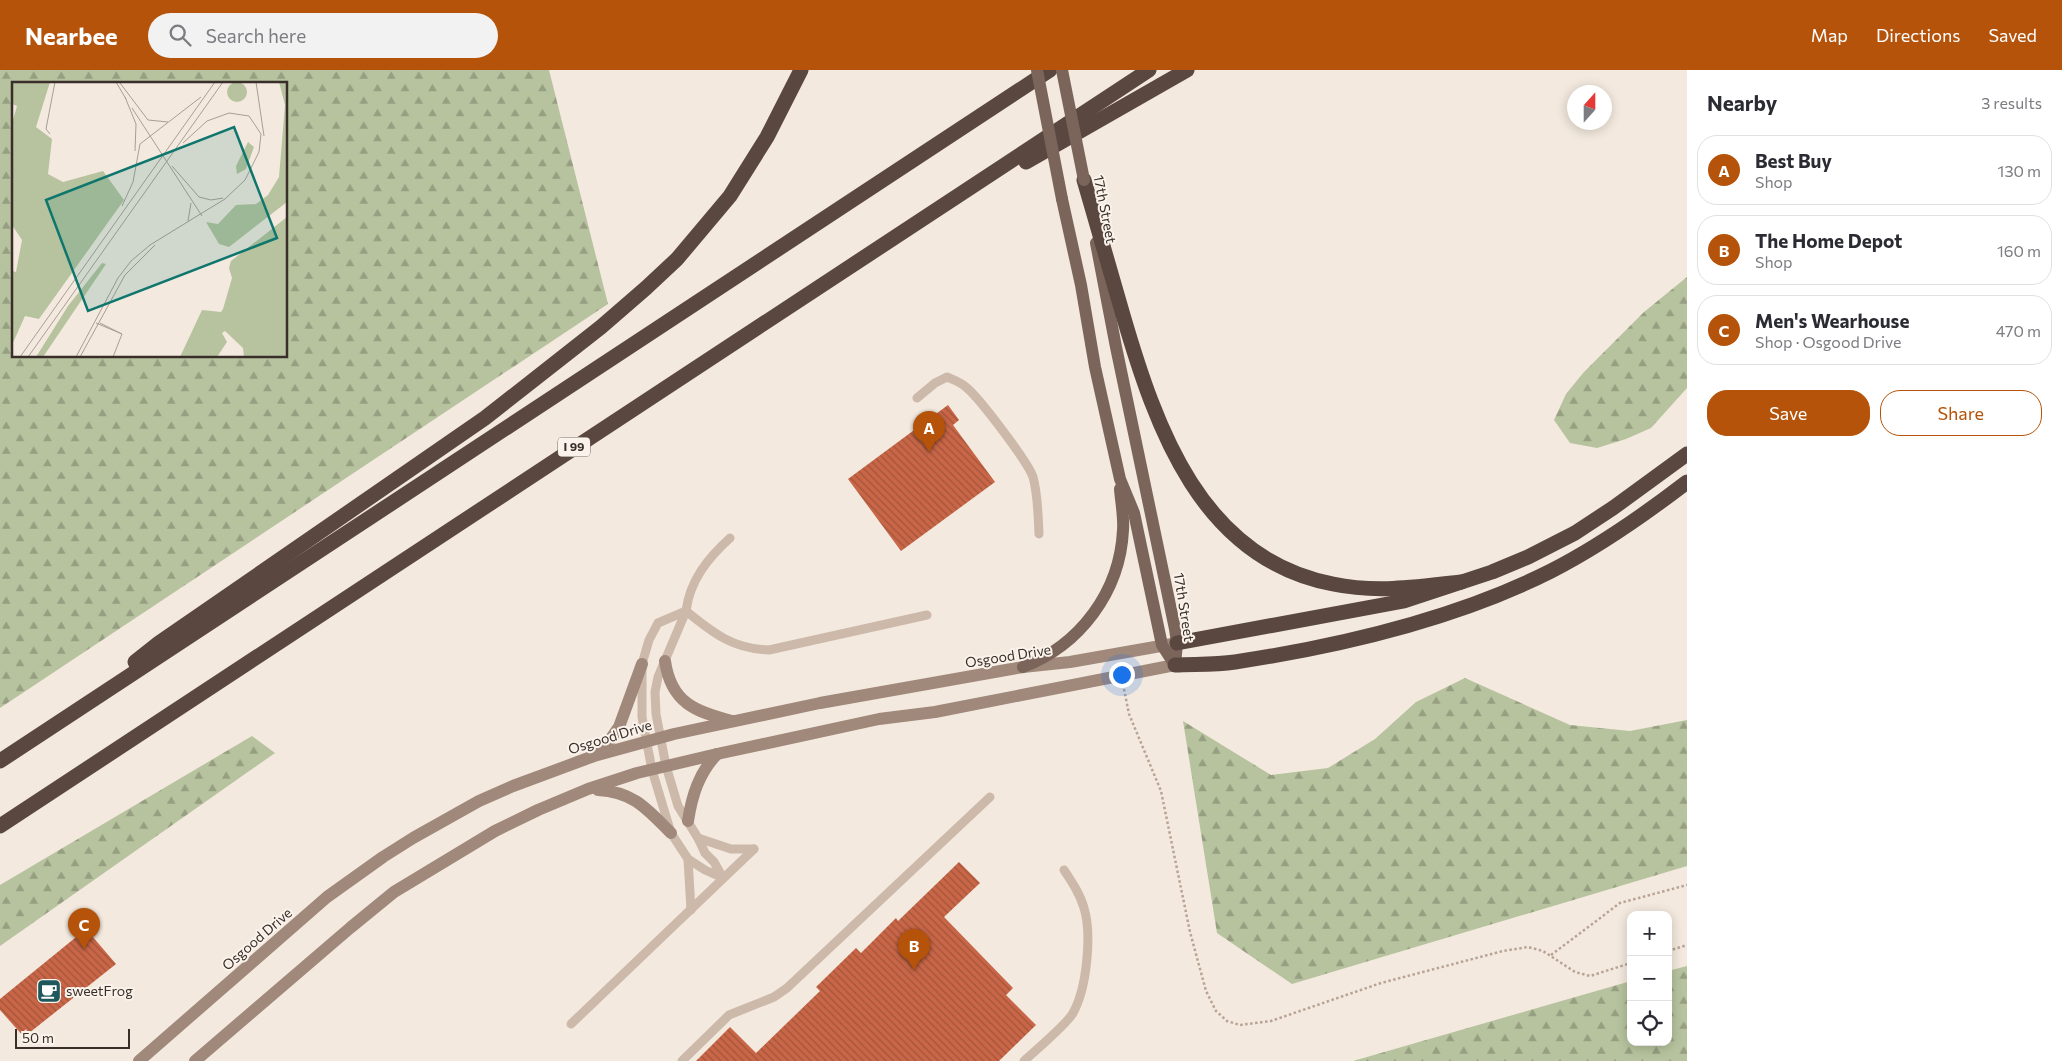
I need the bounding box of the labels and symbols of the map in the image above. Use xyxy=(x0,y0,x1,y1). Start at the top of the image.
inset map xyxy=(12,82,288,358)
north arrow xyxy=(1567,85,1612,130)
street label: 17th Street xyxy=(1091,173,1121,245)
pin: A xyxy=(913,411,945,452)
road number: I 99 xyxy=(558,438,590,457)
street label: 17th Street xyxy=(1171,571,1198,643)
street label: Osgood Drive xyxy=(964,640,1052,671)
your location xyxy=(1109,662,1135,688)
street label: Osgood Drive xyxy=(566,716,654,757)
street label: Osgood Drive xyxy=(218,904,295,973)
pin: C xyxy=(68,908,100,949)
pin: B xyxy=(898,929,930,970)
cafe icon: sweetFrog xyxy=(36,978,62,1004)
place label: sweetFrog xyxy=(66,982,133,999)
scale bar xyxy=(15,1026,130,1049)

